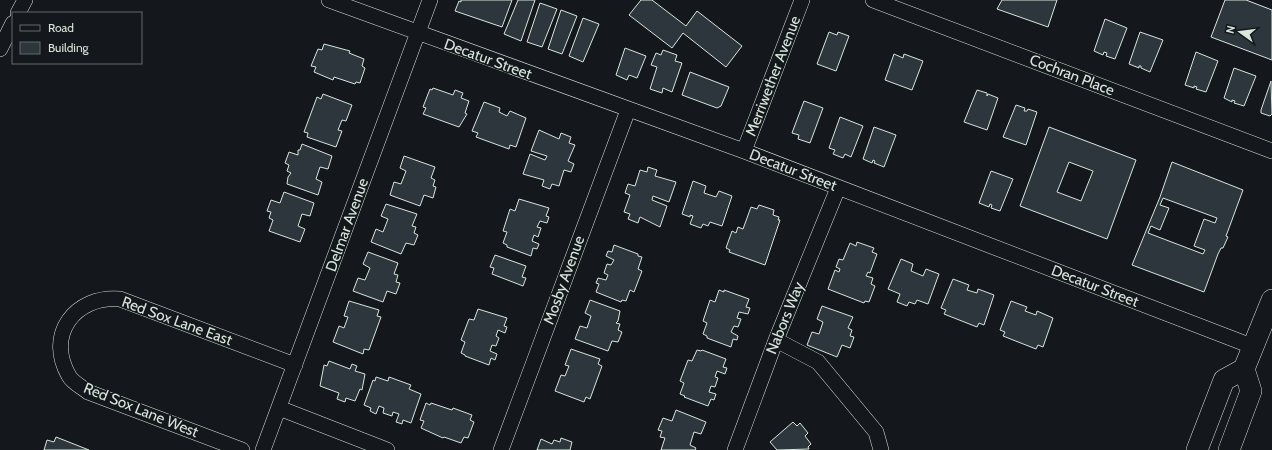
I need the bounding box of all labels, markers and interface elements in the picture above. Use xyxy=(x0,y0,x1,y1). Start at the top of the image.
legend xyxy=(12,12,142,64)
north arrow xyxy=(1220,12,1260,52)
street label: Merriwether Avenue xyxy=(742,13,804,139)
text: Road xyxy=(48,20,74,35)
text: N xyxy=(1223,24,1238,35)
street label: Decatur Street xyxy=(442,35,534,83)
text: Building xyxy=(48,40,90,55)
street label: Cochran Place xyxy=(1027,51,1117,100)
street label: Decatur Street xyxy=(747,145,839,195)
street label: Delmar Avenue xyxy=(322,176,372,274)
street label: Mosby Avenue xyxy=(540,233,588,327)
street label: Decatur Street xyxy=(1049,261,1141,311)
street label: Nabors Way xyxy=(762,279,808,357)
street label: Red Sox Lane East xyxy=(119,293,235,349)
street label: Red Sox Lane West xyxy=(81,379,201,441)

